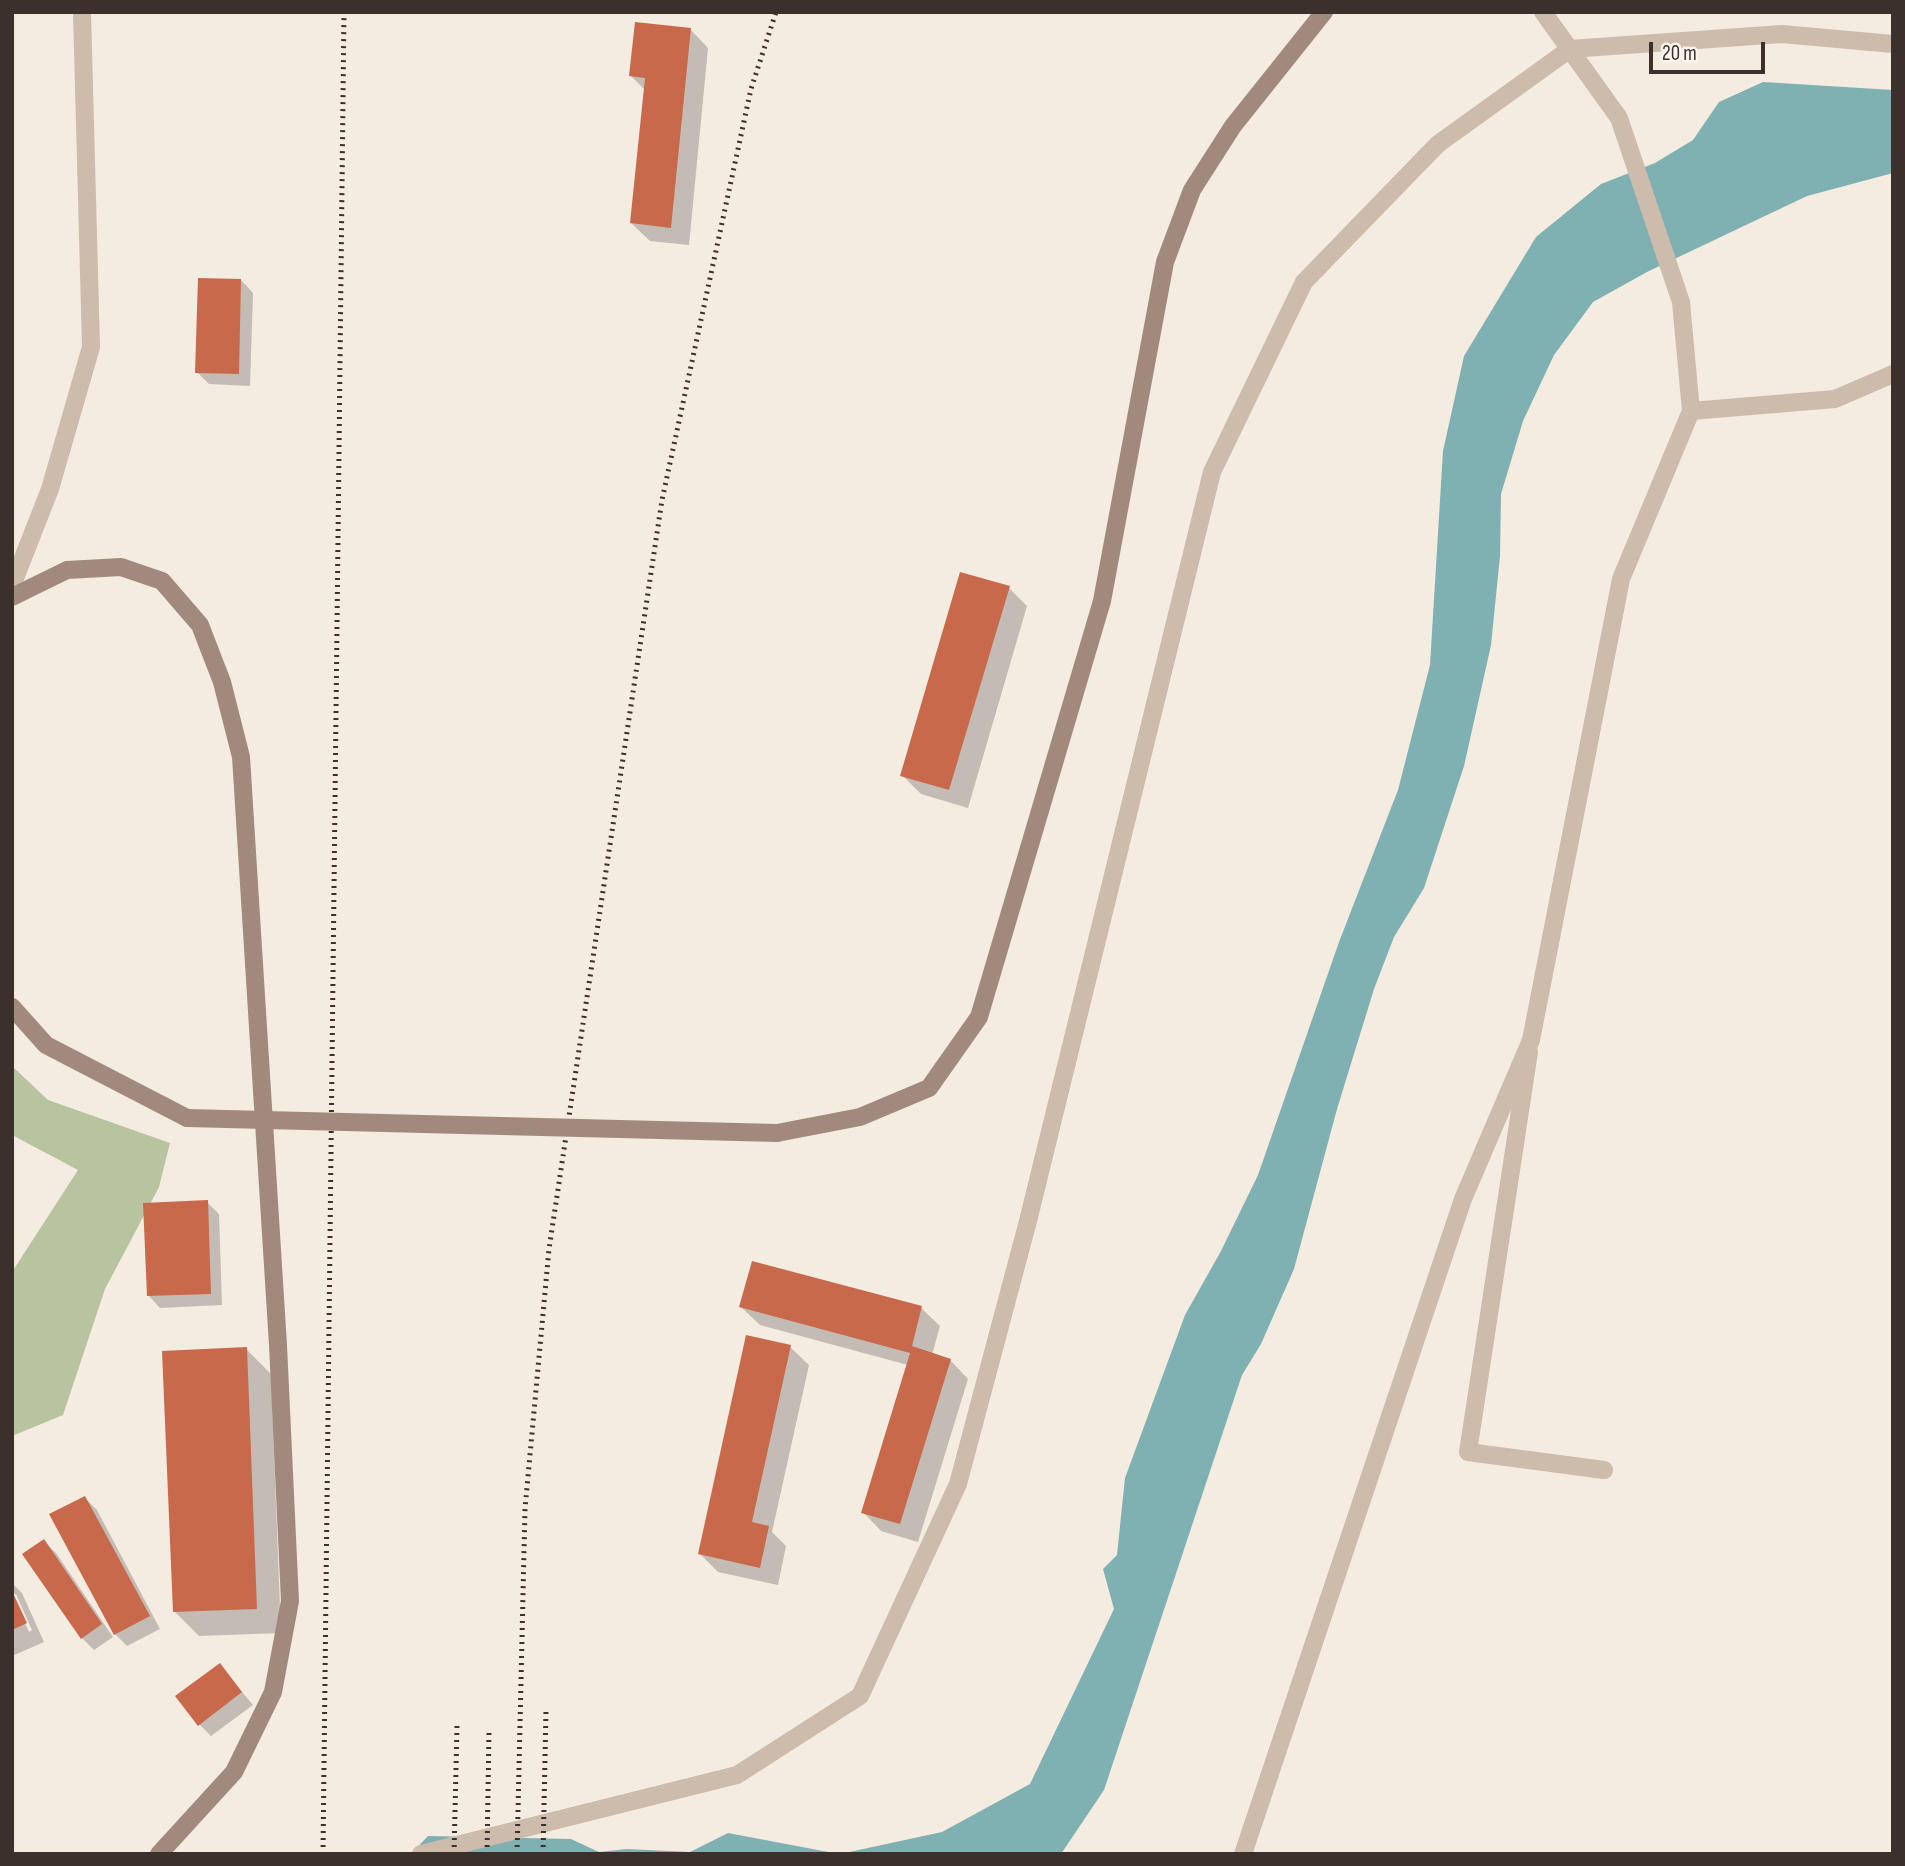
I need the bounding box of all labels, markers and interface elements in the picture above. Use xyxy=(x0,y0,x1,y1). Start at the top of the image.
scale bar xyxy=(1653,28,1769,72)
text: 20 m xyxy=(1662,41,1697,66)

